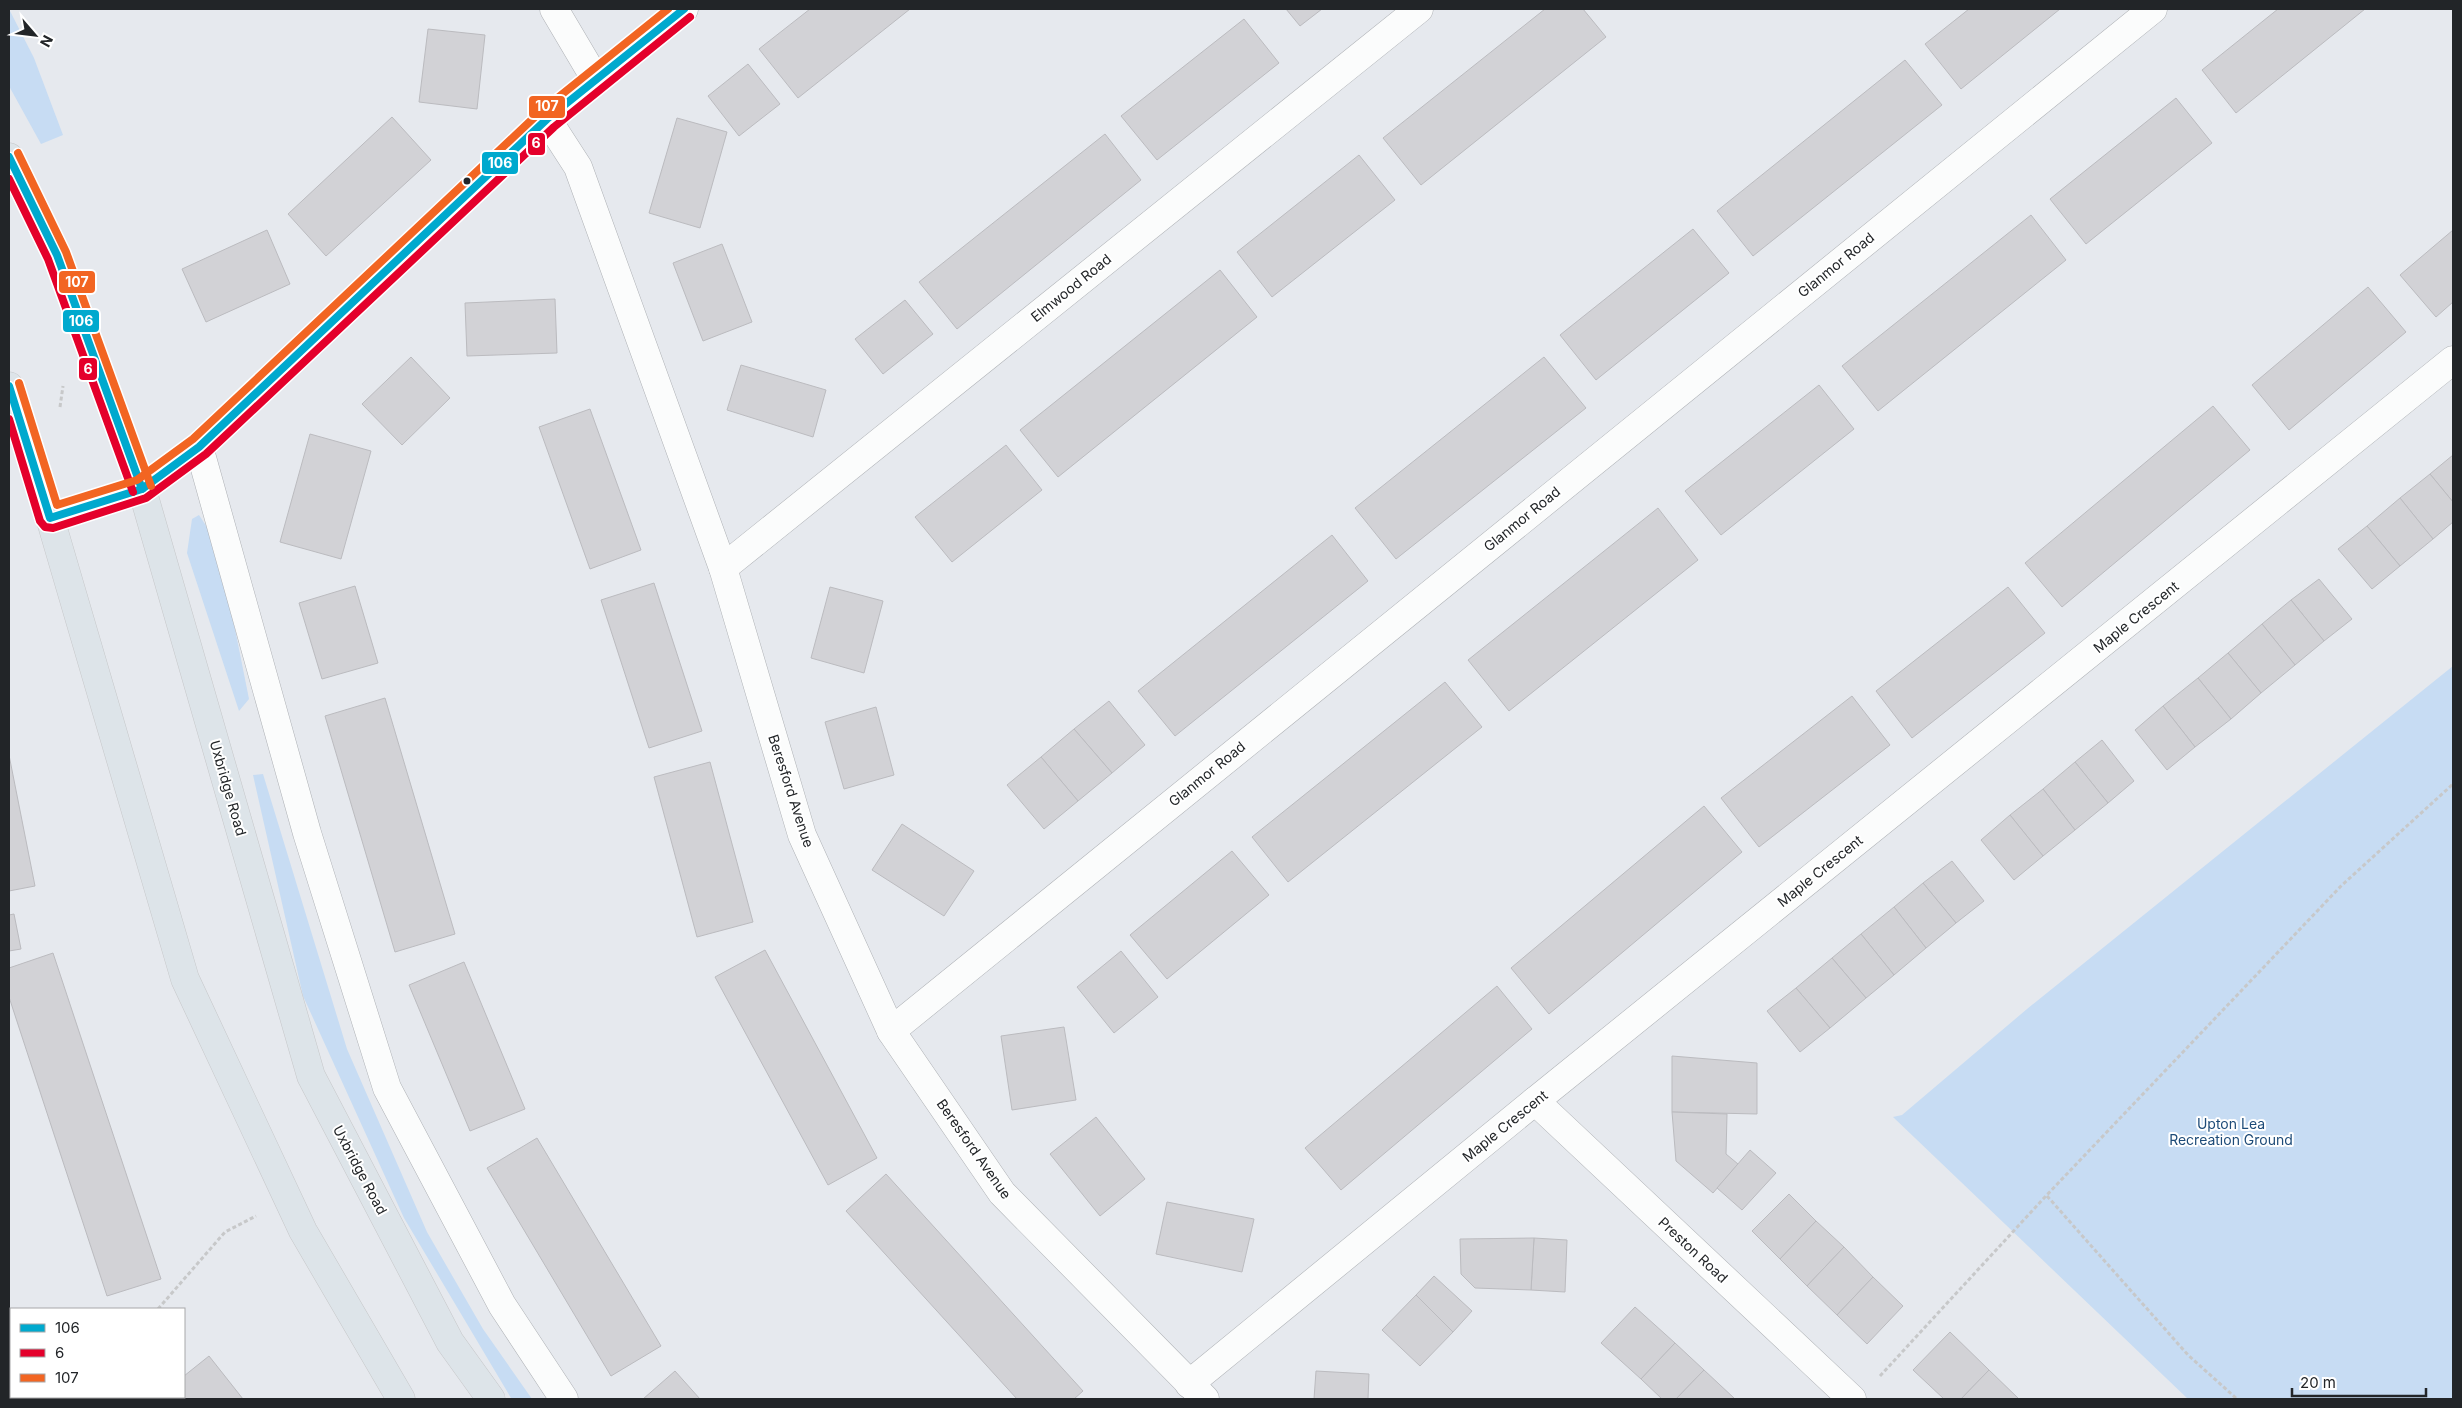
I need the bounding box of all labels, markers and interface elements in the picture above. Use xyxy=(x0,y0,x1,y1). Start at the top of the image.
north arrow xyxy=(10,10,60,60)
text: N xyxy=(37,33,57,50)
line badge: 107 xyxy=(528,95,566,119)
text: 107 xyxy=(535,97,559,114)
line badge: 6 xyxy=(527,132,546,156)
text: 6 xyxy=(531,134,541,151)
line badge: 106 xyxy=(481,151,519,175)
text: 106 xyxy=(488,154,512,171)
unlabelled marker xyxy=(462,176,472,186)
street label: Glanmor Road xyxy=(1794,229,1877,301)
street label: Elmwood Road xyxy=(1027,250,1114,325)
line badge: 107 xyxy=(58,270,96,294)
text: 107 xyxy=(65,273,89,290)
line badge: 106 xyxy=(62,309,100,333)
text: 106 xyxy=(69,312,93,329)
line badge: 6 xyxy=(78,357,98,381)
text: 6 xyxy=(83,360,93,377)
street label: Glanmor Road xyxy=(1480,483,1563,555)
street label: Maple Crescent xyxy=(2090,577,2182,656)
street label: Beresford Avenue xyxy=(765,732,818,849)
street label: Uxbridge Road xyxy=(207,738,250,838)
street label: Glanmor Road xyxy=(1165,738,1248,810)
street label: Maple Crescent xyxy=(1774,831,1866,910)
street label: Maple Crescent xyxy=(1459,1086,1551,1165)
street label: Beresford Avenue xyxy=(934,1096,1015,1202)
park label: Upton Lea Recreation Ground xyxy=(2169,1115,2293,1148)
street label: Uxbridge Road xyxy=(330,1122,391,1217)
street label: Preston Road xyxy=(1655,1213,1731,1286)
legend xyxy=(10,1308,185,1398)
text: 106 xyxy=(55,1318,80,1337)
text: 6 xyxy=(55,1343,64,1362)
scale bar xyxy=(2292,1366,2426,1398)
text: 107 xyxy=(55,1368,79,1387)
text: 20 m xyxy=(2300,1373,2336,1392)

